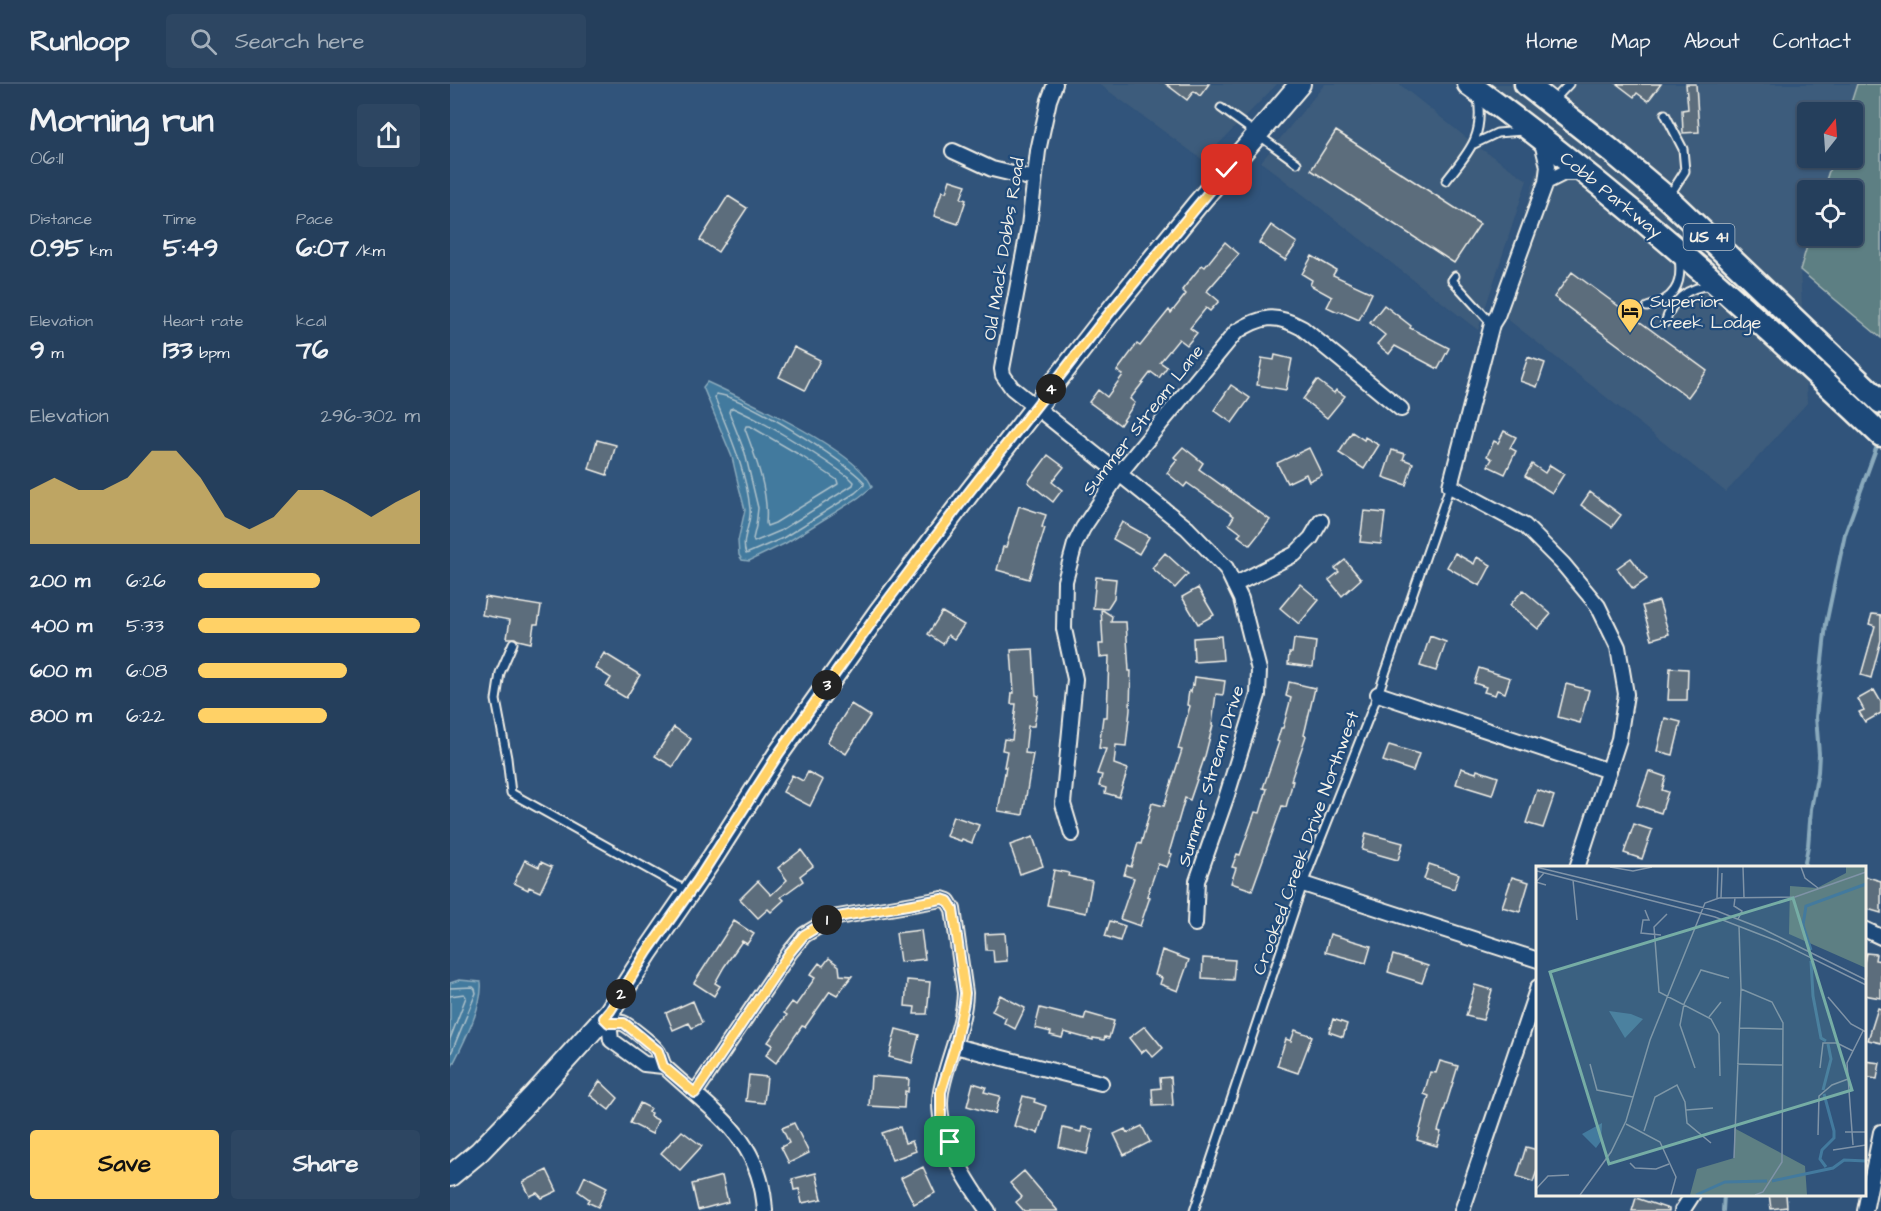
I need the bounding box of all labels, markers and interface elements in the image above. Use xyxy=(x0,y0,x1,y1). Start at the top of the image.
search box xyxy=(166,14,586,68)
text: Runloop xyxy=(30,22,130,61)
icon: search xyxy=(187,25,220,58)
text: Search here xyxy=(235,26,365,57)
text: Home xyxy=(1526,27,1578,56)
text: Map xyxy=(1611,27,1651,56)
text: About xyxy=(1684,27,1740,56)
text: Contact xyxy=(1773,27,1851,56)
text: Morning run xyxy=(30,98,214,144)
north arrow xyxy=(1797,102,1863,168)
map controls xyxy=(1797,102,1863,246)
button: share xyxy=(357,104,420,167)
text: 06:11 xyxy=(30,144,64,172)
pin xyxy=(1201,144,1252,195)
street label: Cobb Parkway xyxy=(1554,146,1668,245)
icon: check xyxy=(1210,153,1243,186)
street label: Old Mack Dobbs Road xyxy=(977,156,1031,342)
button: locate xyxy=(1797,180,1863,246)
text: Distance xyxy=(30,208,92,230)
text: Time xyxy=(163,208,197,230)
text: Pace xyxy=(296,208,333,230)
road number: US 41 xyxy=(1684,224,1734,250)
text: 0.95 xyxy=(30,230,83,266)
text: 5:49 xyxy=(163,230,218,266)
text: 6:07 xyxy=(296,230,349,266)
text: km xyxy=(83,240,112,262)
text: /km xyxy=(349,240,385,262)
place label: Superior Creek Lodge xyxy=(1650,289,1762,336)
hotel icon: Superior Creek Lodge xyxy=(1615,296,1645,334)
text: Elevation xyxy=(30,310,93,332)
text: Heart rate xyxy=(163,310,243,332)
text: kcal xyxy=(296,310,327,332)
text: 9 xyxy=(30,332,45,368)
text: 133 xyxy=(163,332,193,368)
text: 76 xyxy=(296,332,328,368)
street label: Summer Stream Lane xyxy=(1076,339,1210,501)
text: m xyxy=(45,342,64,364)
text: bpm xyxy=(193,342,230,364)
pin: 4 xyxy=(1036,374,1066,404)
text: 4 xyxy=(1046,378,1056,400)
text: Elevation xyxy=(30,402,109,430)
text: 296–302 m xyxy=(321,402,420,430)
text: 200 m xyxy=(30,567,90,595)
text: 6:26 xyxy=(126,567,166,595)
text: 400 m xyxy=(30,612,92,640)
text: 5:33 xyxy=(126,612,164,640)
text: 600 m xyxy=(30,657,91,685)
text: 6:08 xyxy=(126,657,167,685)
pin: 3 xyxy=(812,670,842,700)
text: 3 xyxy=(823,674,831,696)
street label: Summer Stream Drive xyxy=(1172,682,1250,870)
text: 800 m xyxy=(30,702,92,730)
text: 6:22 xyxy=(126,702,165,730)
street label: Crooked Creek Drive Northwest xyxy=(1246,707,1366,979)
inset map xyxy=(1536,866,1866,1196)
pin: 1 xyxy=(812,905,842,935)
text: 1 xyxy=(826,909,828,931)
pin: 2 xyxy=(606,979,636,1009)
text: 2 xyxy=(616,983,626,1005)
pin xyxy=(924,1116,975,1167)
icon: arrive xyxy=(933,1125,966,1158)
button: Save xyxy=(30,1130,219,1199)
button: Share xyxy=(231,1130,420,1199)

